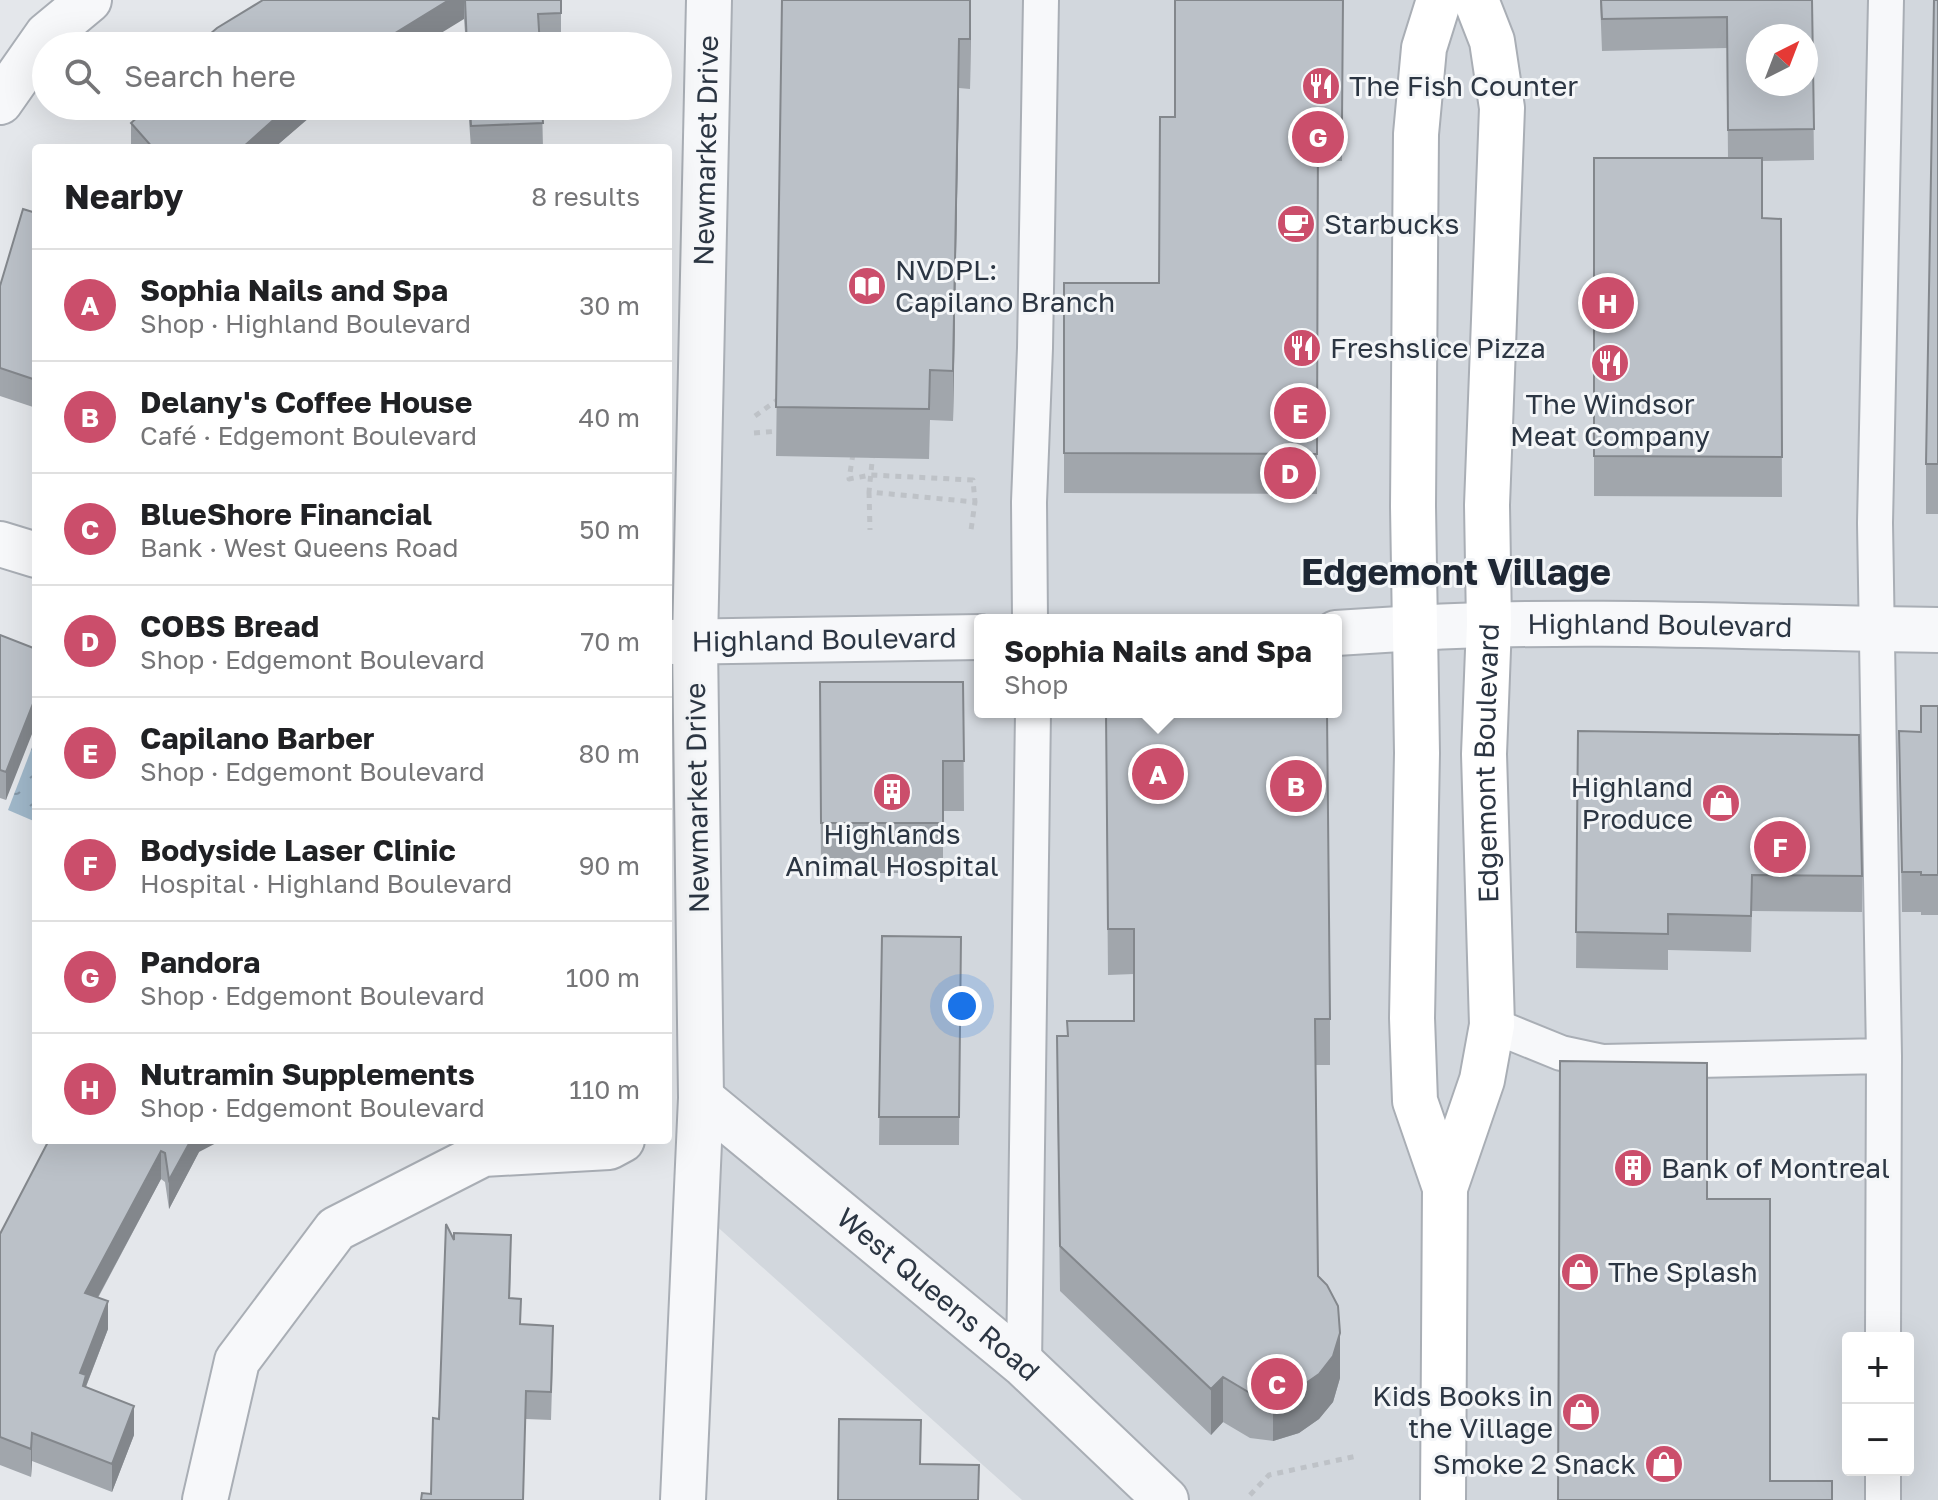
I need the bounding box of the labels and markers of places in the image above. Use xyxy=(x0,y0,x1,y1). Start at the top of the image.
restaurant icon: The Fish Counter xyxy=(1300,65,1342,107)
place label: The Fish Counter xyxy=(1349,69,1578,102)
pin: G xyxy=(1292,107,1344,167)
cafe icon: Starbucks xyxy=(1275,203,1317,245)
place label: Starbucks xyxy=(1324,207,1459,240)
place label: NVDPL: Capilano Branch xyxy=(895,253,1115,318)
library icon: NVDPL: Capilano Branch xyxy=(846,265,888,307)
pin: H xyxy=(1582,273,1634,333)
restaurant icon: Freshslice Pizza xyxy=(1281,327,1323,369)
place label: Freshslice Pizza xyxy=(1330,331,1546,364)
restaurant icon: The Windsor Meat Company xyxy=(1589,342,1631,384)
pin: E xyxy=(1274,383,1326,443)
place label: The Windsor Meat Company xyxy=(1510,387,1710,452)
pin: D xyxy=(1264,443,1316,503)
pin: A xyxy=(1132,744,1184,804)
pin: B xyxy=(1270,756,1322,816)
place label: Highland Produce xyxy=(1571,770,1693,835)
building icon: Highlands Animal Hospital xyxy=(871,771,913,813)
shop icon: Highland Produce xyxy=(1700,782,1742,824)
place label: Highlands Animal Hospital xyxy=(785,817,999,882)
pin: F xyxy=(1754,817,1806,877)
building icon: Bank of Montreal xyxy=(1612,1147,1654,1189)
place label: Bank of Montreal xyxy=(1661,1151,1890,1184)
shop icon: The Splash xyxy=(1559,1251,1601,1293)
place label: The Splash xyxy=(1608,1255,1758,1288)
pin: C xyxy=(1251,1354,1303,1414)
place label: Kids Books in the Village xyxy=(1372,1379,1553,1444)
shop icon: Kids Books in the Village xyxy=(1560,1391,1602,1433)
shop icon: Smoke 2 Snack xyxy=(1643,1443,1685,1485)
place label: Smoke 2 Snack xyxy=(1433,1447,1636,1480)

